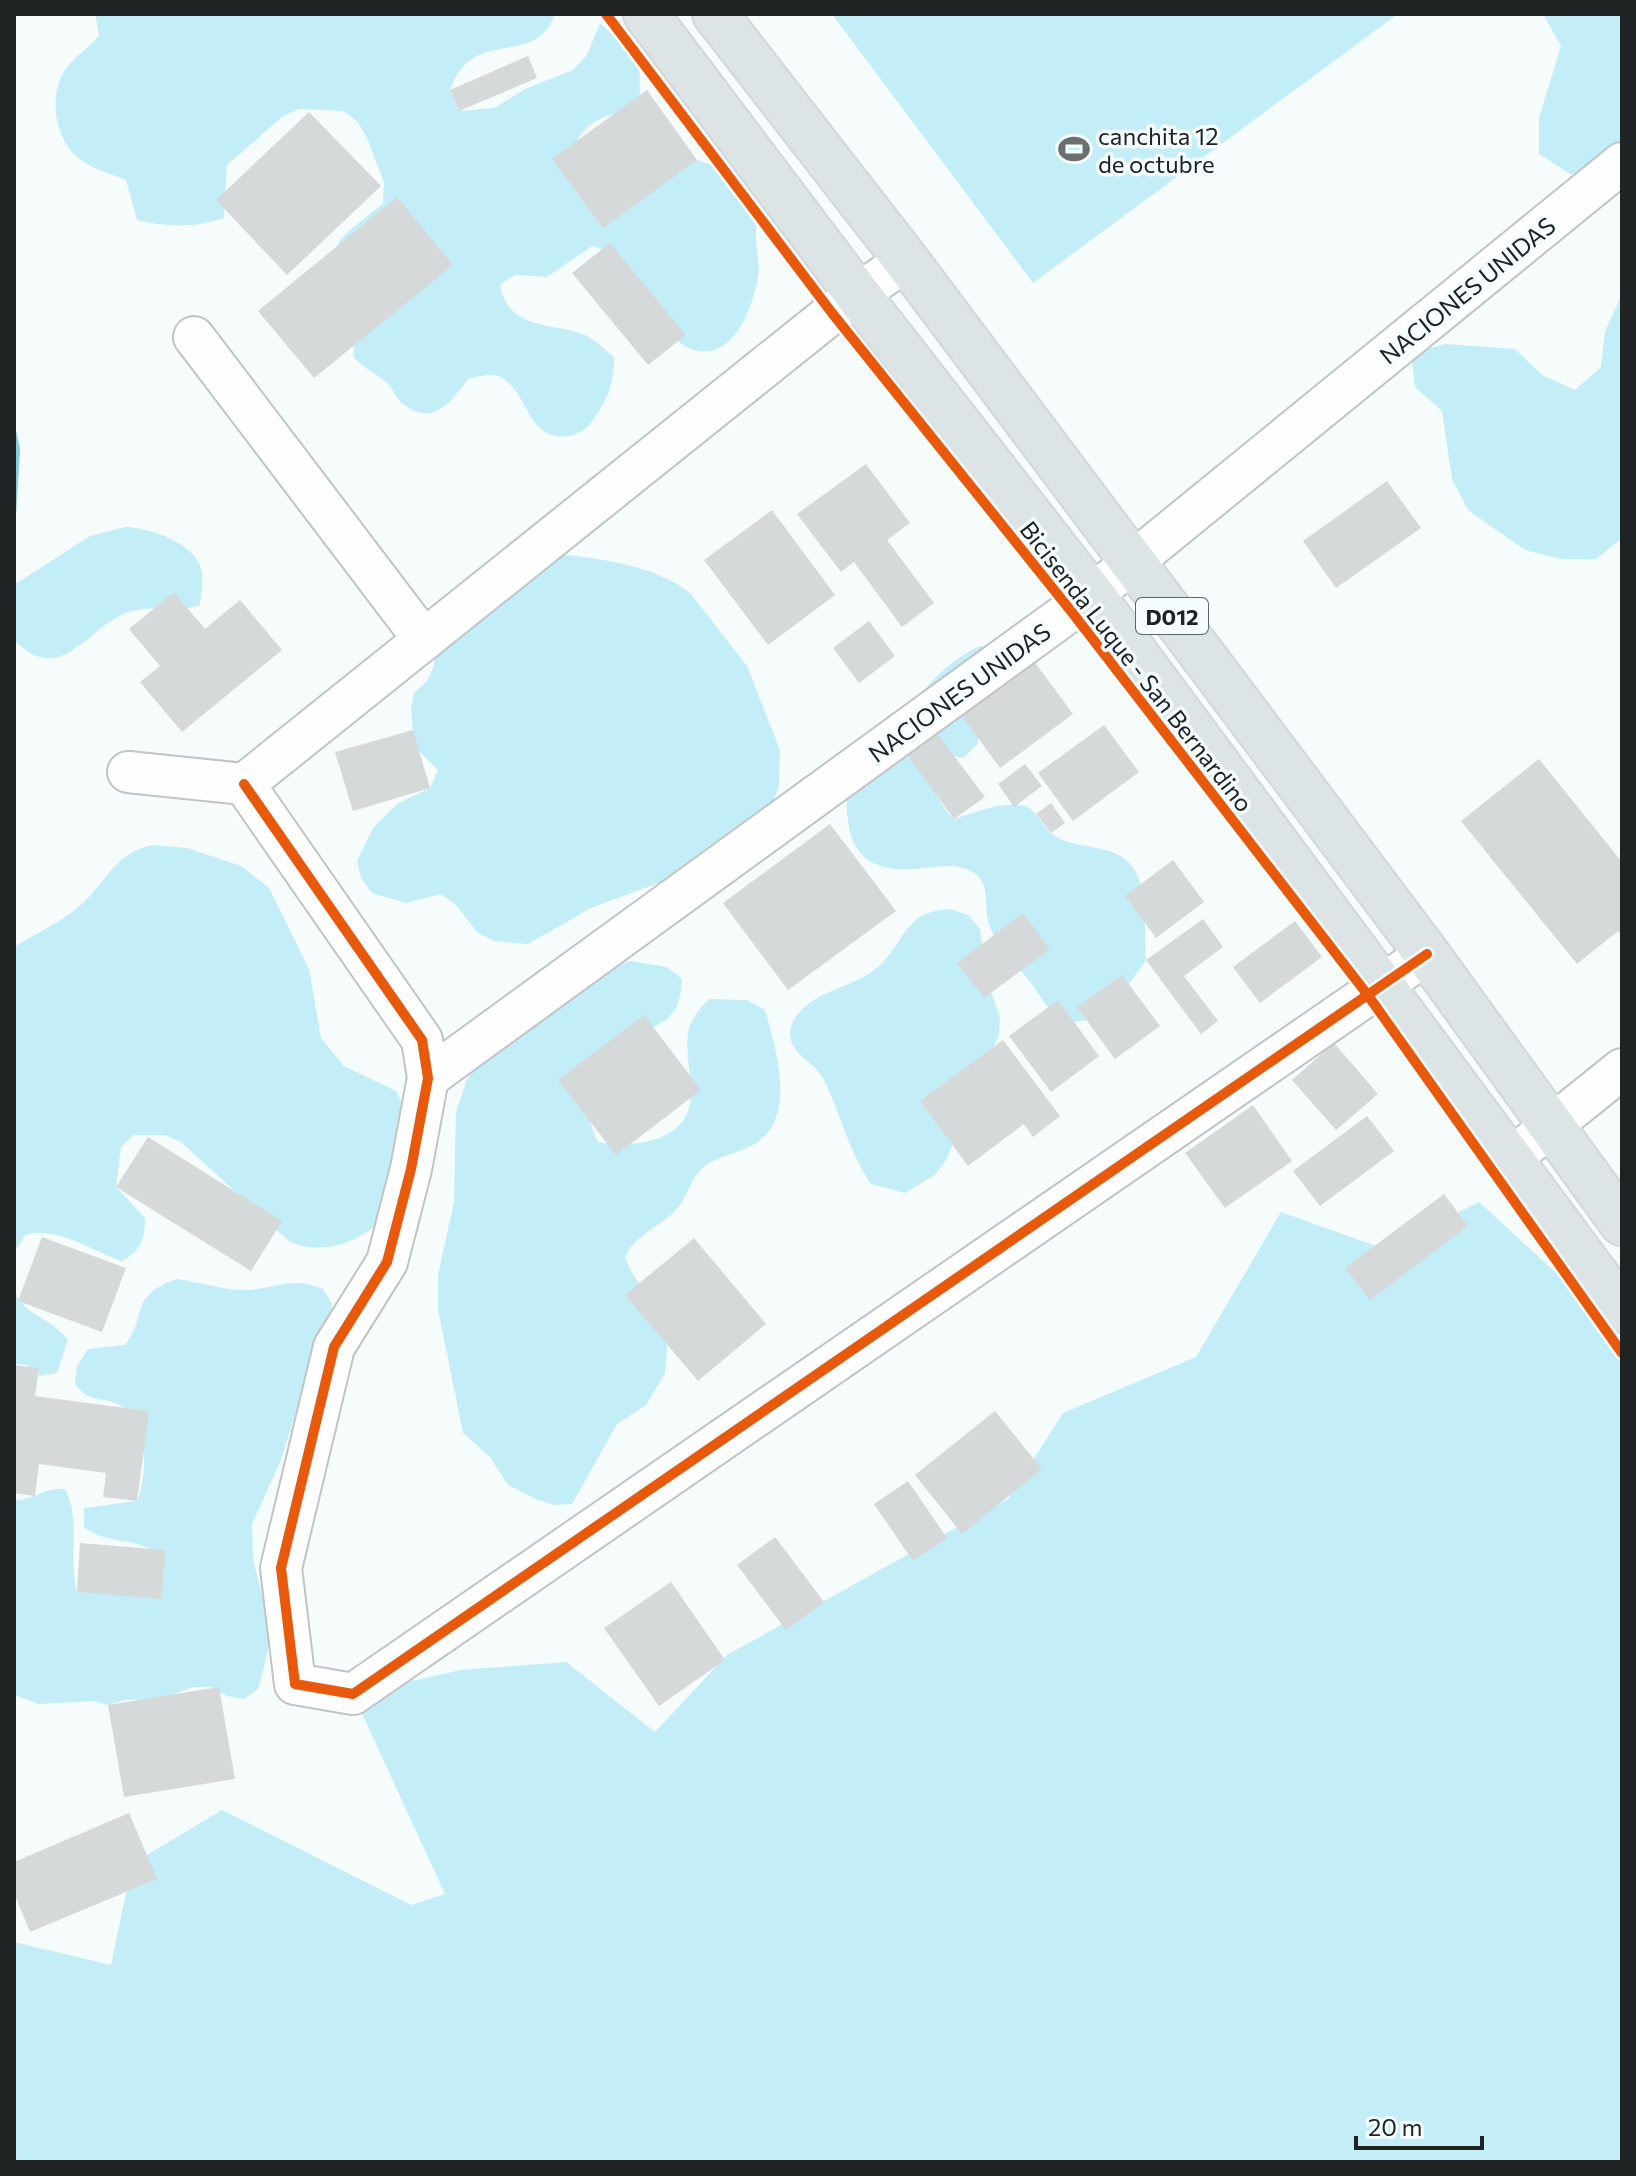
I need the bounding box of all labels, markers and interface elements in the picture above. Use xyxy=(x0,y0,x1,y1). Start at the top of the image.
place label: canchita 12 de octubre xyxy=(1098,121,1219,178)
sports icon: canchita 12 de octubre xyxy=(1057,132,1091,166)
street label: NACIONES UNIDAS xyxy=(1373,210,1561,370)
street label: Bicisenda Luque - San Bernardino xyxy=(1014,515,1260,817)
road number: D012 xyxy=(1136,598,1208,634)
street label: NACIONES UNIDAS xyxy=(862,616,1056,768)
scale bar xyxy=(1356,2100,1482,2150)
text: 20 m xyxy=(1368,2112,1422,2141)

